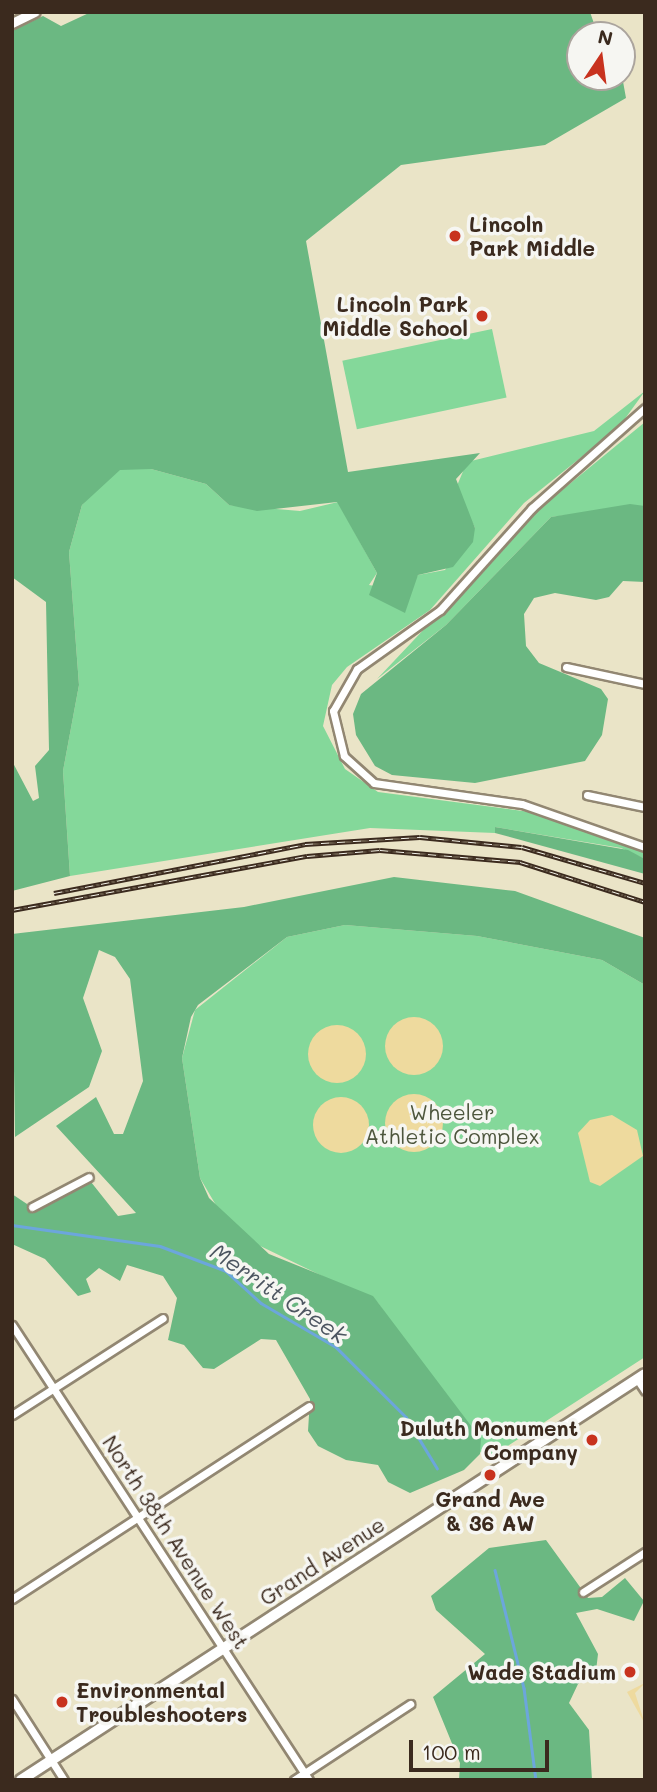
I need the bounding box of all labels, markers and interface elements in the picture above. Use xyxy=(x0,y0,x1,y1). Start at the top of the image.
north arrow xyxy=(566,21,636,91)
text: N xyxy=(596,23,615,51)
place label: Lincoln Park Middle xyxy=(469,211,595,261)
marker: Lincoln Park Middle xyxy=(447,228,463,244)
place label: Lincoln Park Middle School xyxy=(323,291,468,341)
marker: Lincoln Park Middle School xyxy=(474,308,490,324)
park label: Wheeler Athletic Complex xyxy=(365,1099,539,1149)
water label: Merritt Creek xyxy=(205,1237,353,1349)
place label: Duluth Monument Company xyxy=(400,1415,578,1465)
street label: North 38th Avenue West xyxy=(98,1431,254,1653)
marker: Duluth Monument Company xyxy=(584,1432,600,1448)
marker: Grand Ave & 36 AW xyxy=(482,1467,498,1483)
place label: Grand Ave & 36 AW xyxy=(435,1486,545,1536)
street label: Grand Avenue xyxy=(255,1511,389,1611)
place label: Wade Stadium xyxy=(467,1659,616,1685)
marker: Wade Stadium xyxy=(622,1664,638,1680)
place label: Environmental Troubleshooters xyxy=(76,1677,247,1727)
marker: Environmental Troubleshooters xyxy=(54,1694,70,1710)
scale bar xyxy=(412,1726,552,1770)
text: 100 m xyxy=(422,1738,481,1765)

